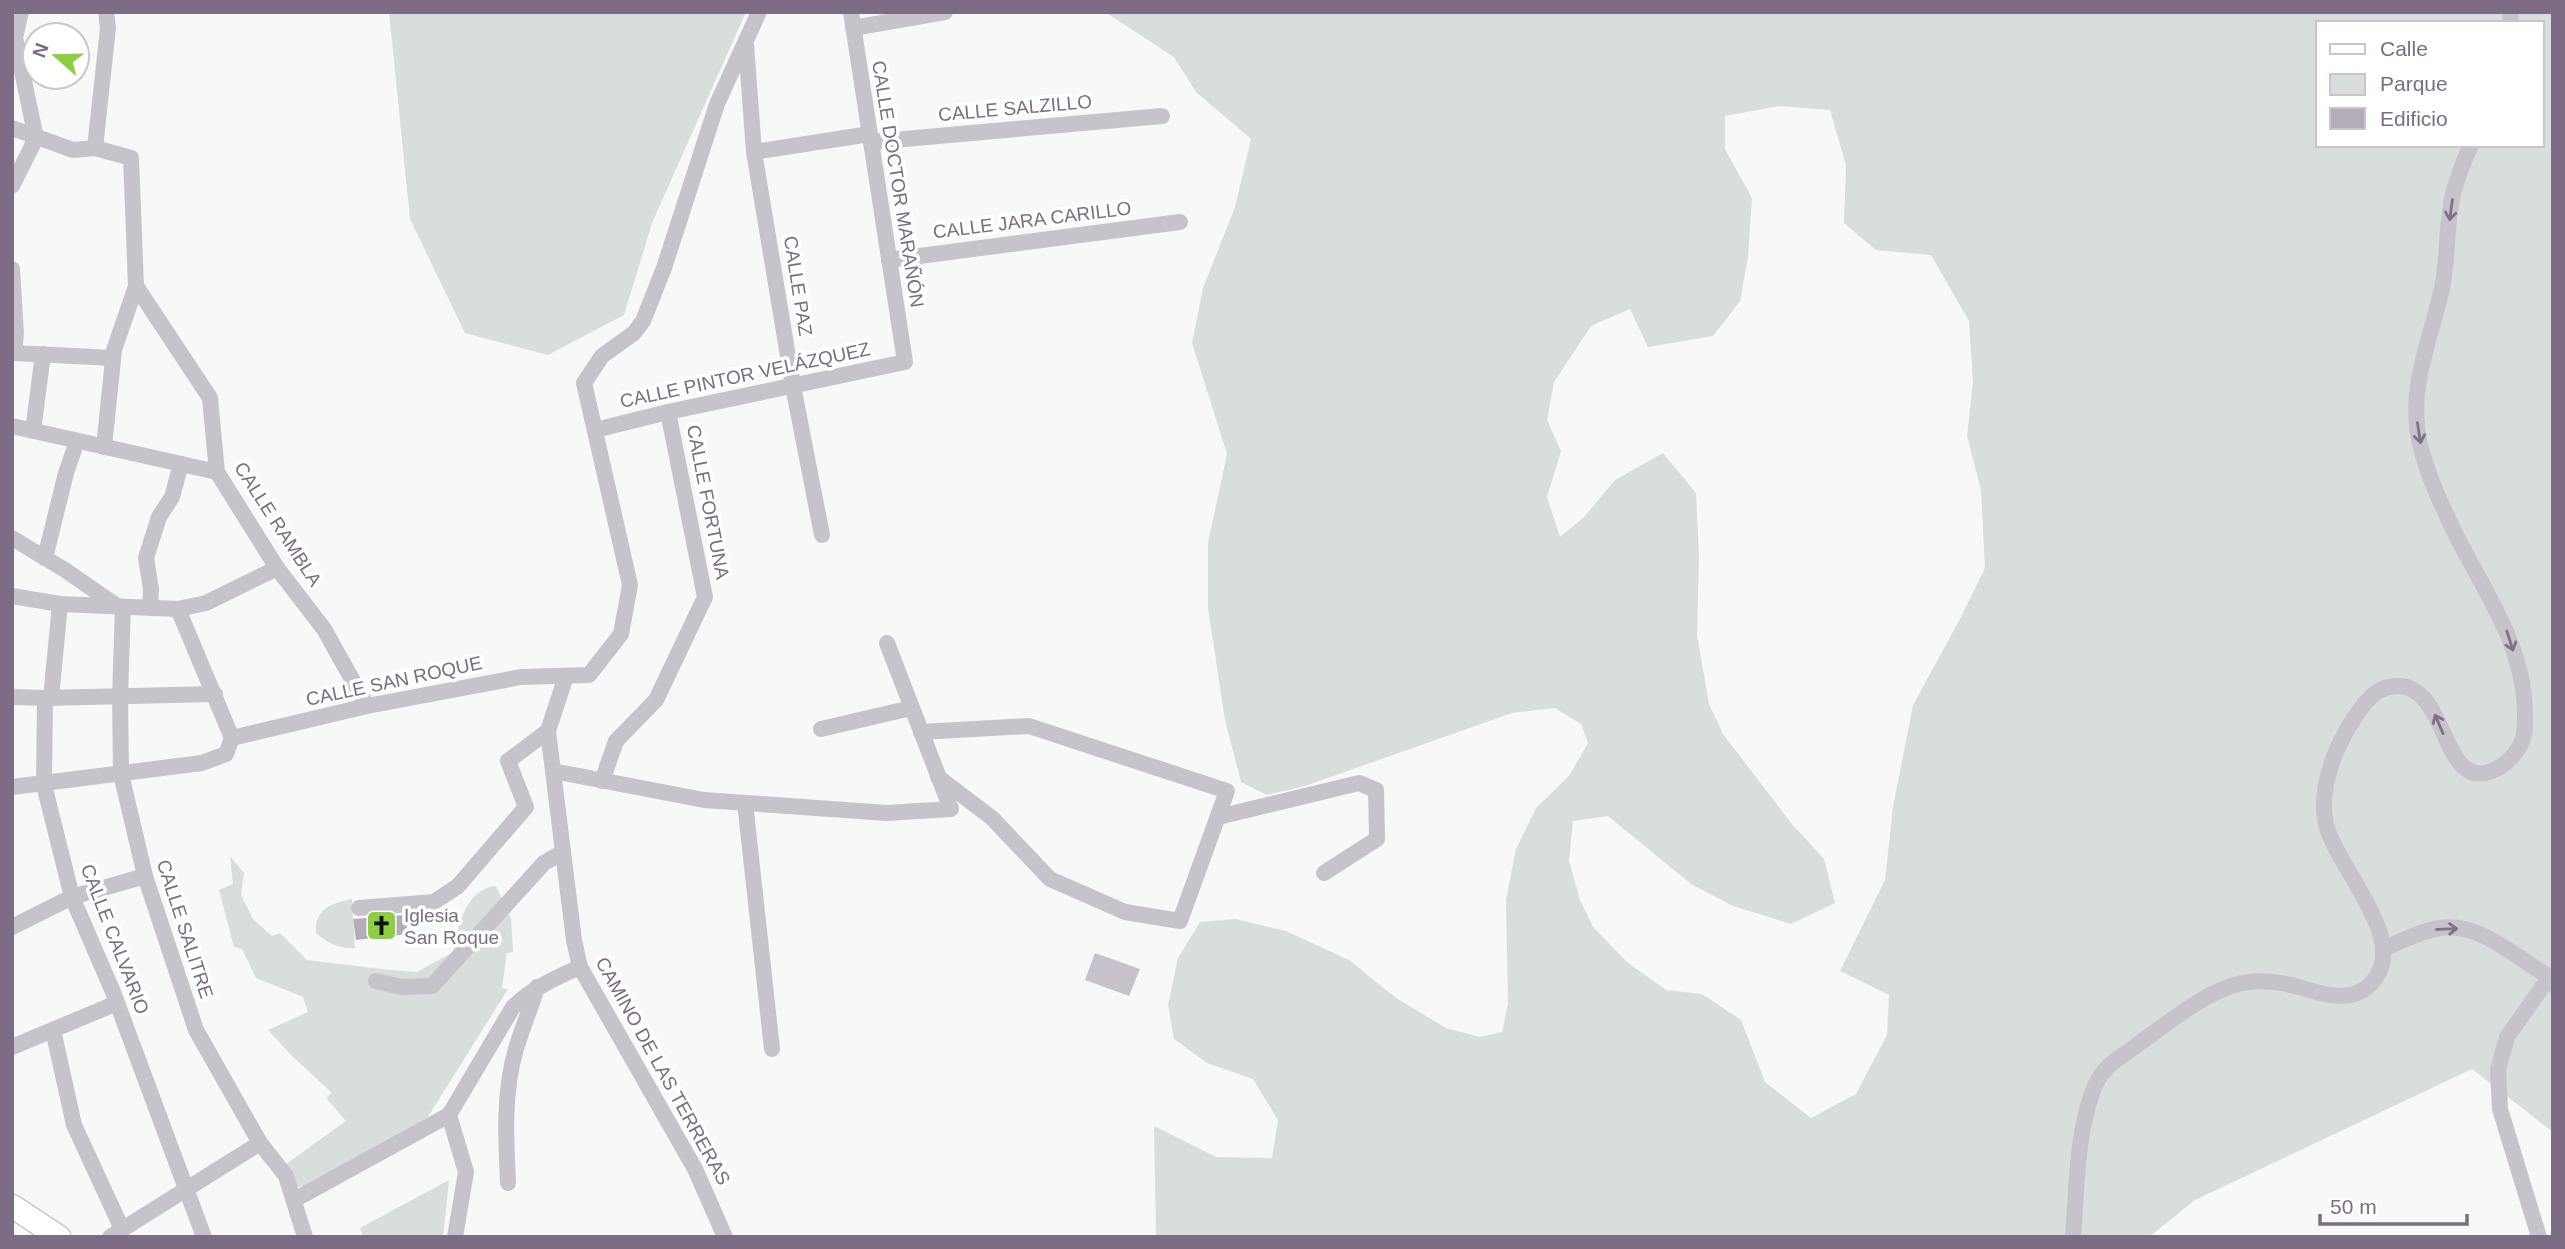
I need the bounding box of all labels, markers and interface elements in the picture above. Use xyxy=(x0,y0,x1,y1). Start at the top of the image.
north arrow xyxy=(21,21,91,91)
legend xyxy=(2316,21,2544,147)
text: Calle xyxy=(2380,37,2428,60)
text: N xyxy=(28,40,53,60)
street label: CALLE DOCTOR MARAÑÓN xyxy=(868,59,928,309)
text: Parque xyxy=(2380,72,2448,95)
street label: CALLE SALZILLO xyxy=(937,91,1093,125)
text: Edificio xyxy=(2380,107,2448,130)
street label: CALLE JARA CARILLO xyxy=(932,197,1132,243)
one-way arrow xyxy=(2444,198,2457,221)
street label: CALLE PAZ xyxy=(780,234,816,338)
street label: CALLE PINTOR VELÁZQUEZ xyxy=(618,338,872,412)
one-way arrow xyxy=(2412,422,2425,444)
street label: CALLE FORTUNA xyxy=(683,423,733,581)
street label: CALLE RAMBLA xyxy=(230,458,326,590)
one-way arrow xyxy=(2505,629,2517,651)
street label: CALLE SAN ROQUE xyxy=(304,652,484,710)
one-way arrow xyxy=(2432,714,2445,735)
street label: CALLE SALITRE xyxy=(153,857,217,1001)
street label: CALLE CALVARIO xyxy=(77,861,153,1017)
place label: Iglesia San Roque xyxy=(404,905,499,948)
church icon: Iglesia San Roque xyxy=(364,909,398,943)
one-way arrow xyxy=(2436,922,2459,935)
street label: CAMINO DE LAS TERRERAS xyxy=(591,953,735,1189)
scale bar xyxy=(2320,1182,2467,1226)
text: 50 m xyxy=(2330,1195,2377,1218)

